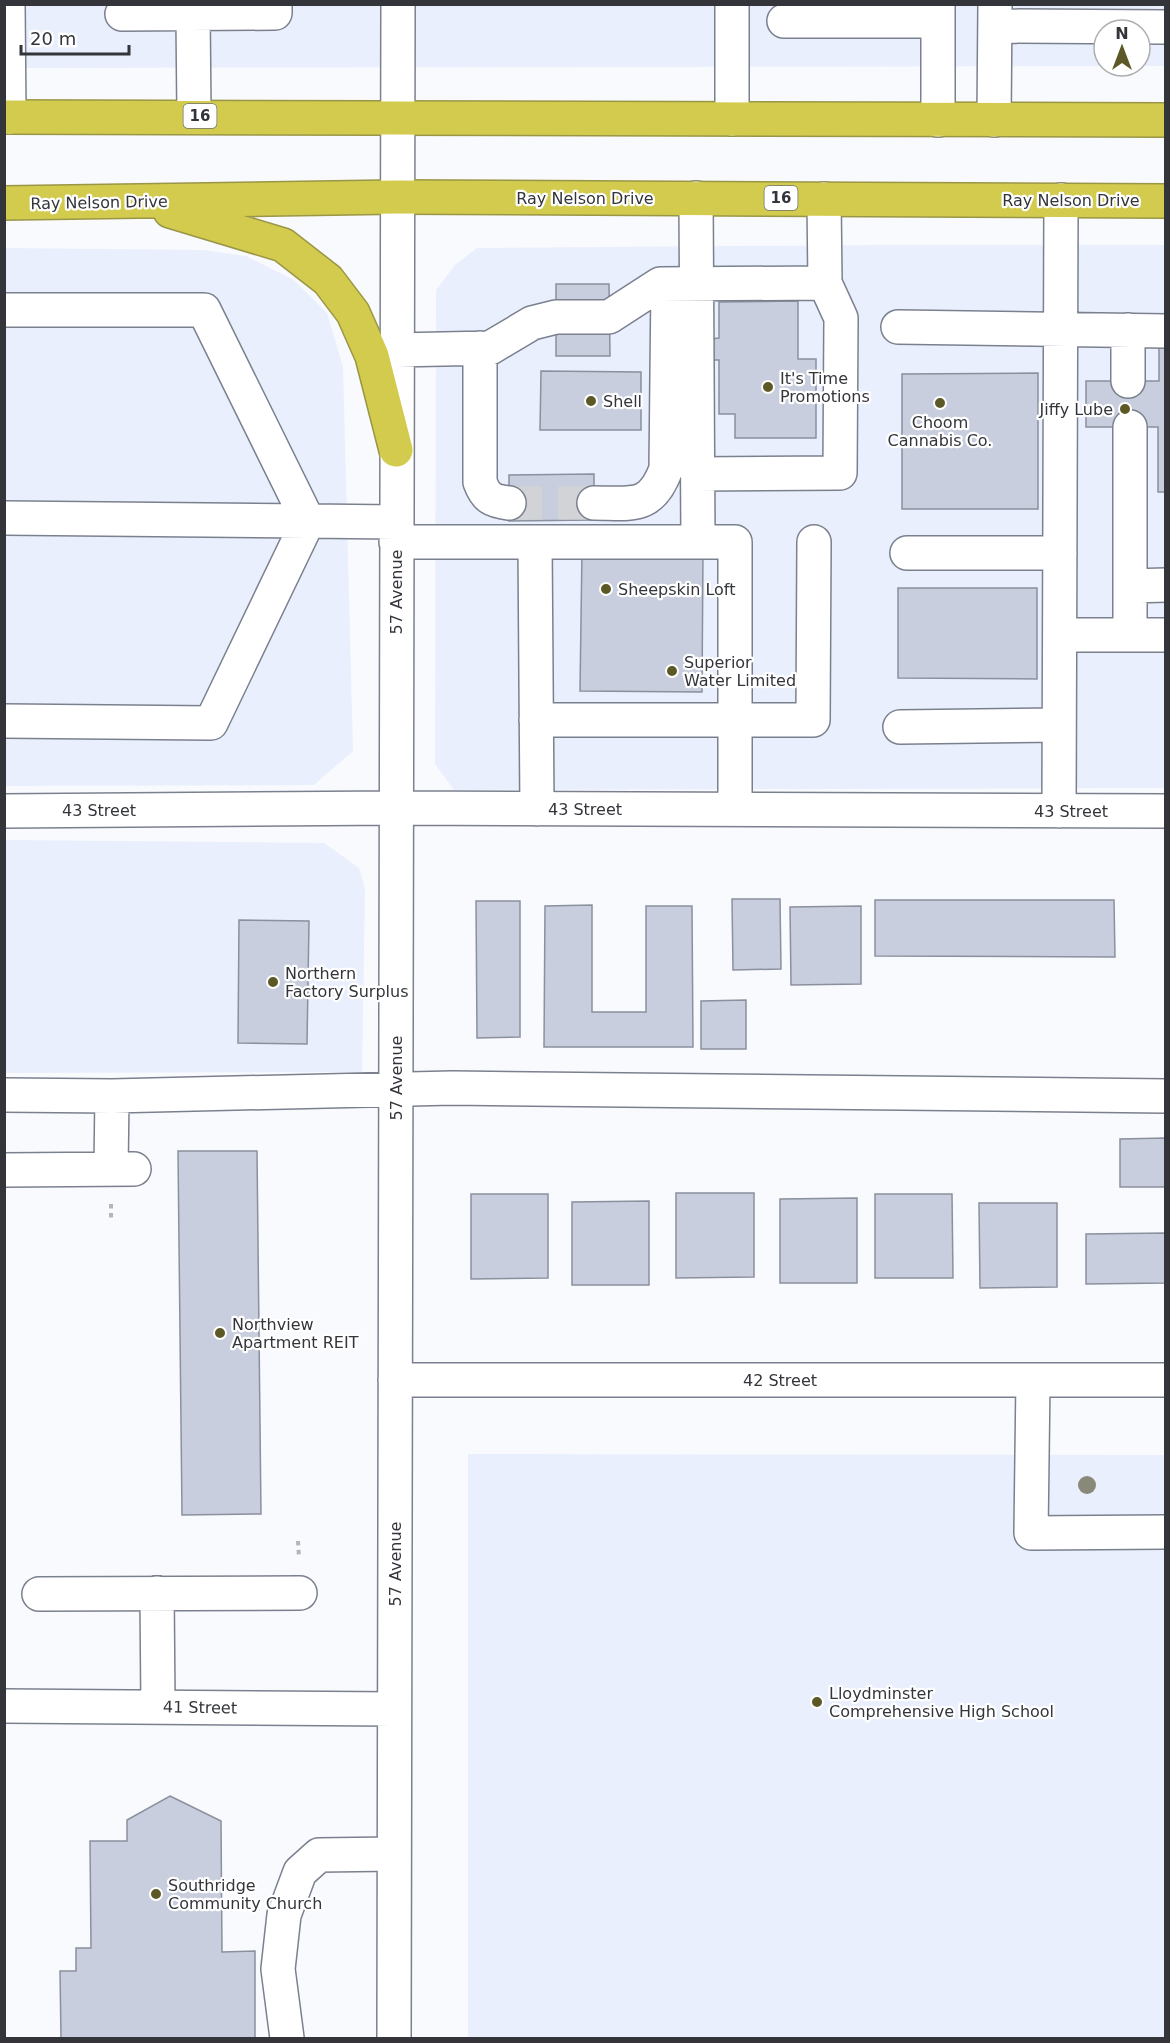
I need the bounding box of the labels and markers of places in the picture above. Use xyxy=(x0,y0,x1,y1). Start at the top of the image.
place label: It's Time Promotions xyxy=(780,369,870,406)
marker: It's Time Promotions xyxy=(761,380,775,394)
place label: Shell xyxy=(603,392,642,411)
marker: Shell xyxy=(584,394,598,408)
marker: Choom Cannabis Co. xyxy=(933,396,947,410)
place label: Jiffy Lube xyxy=(1038,400,1113,419)
marker: Jiffy Lube xyxy=(1118,402,1132,416)
place label: Choom Cannabis Co. xyxy=(888,413,992,450)
place label: Sheepskin Loft xyxy=(618,580,735,599)
marker: Sheepskin Loft xyxy=(599,582,613,596)
place label: Superior Water Limited xyxy=(684,653,796,690)
marker: Superior Water Limited xyxy=(665,664,679,678)
place label: Northern Factory Surplus xyxy=(285,964,408,1001)
marker: Northern Factory Surplus xyxy=(266,975,280,989)
place label: Northview Apartment REIT xyxy=(232,1315,359,1352)
marker: Northview Apartment REIT xyxy=(213,1326,227,1340)
place label: Lloydminster Comprehensive High School xyxy=(829,1684,1054,1721)
marker: Lloydminster Comprehensive High School xyxy=(810,1695,824,1709)
place label: Southridge Community Church xyxy=(168,1876,322,1913)
marker: Southridge Community Church xyxy=(149,1887,163,1901)

